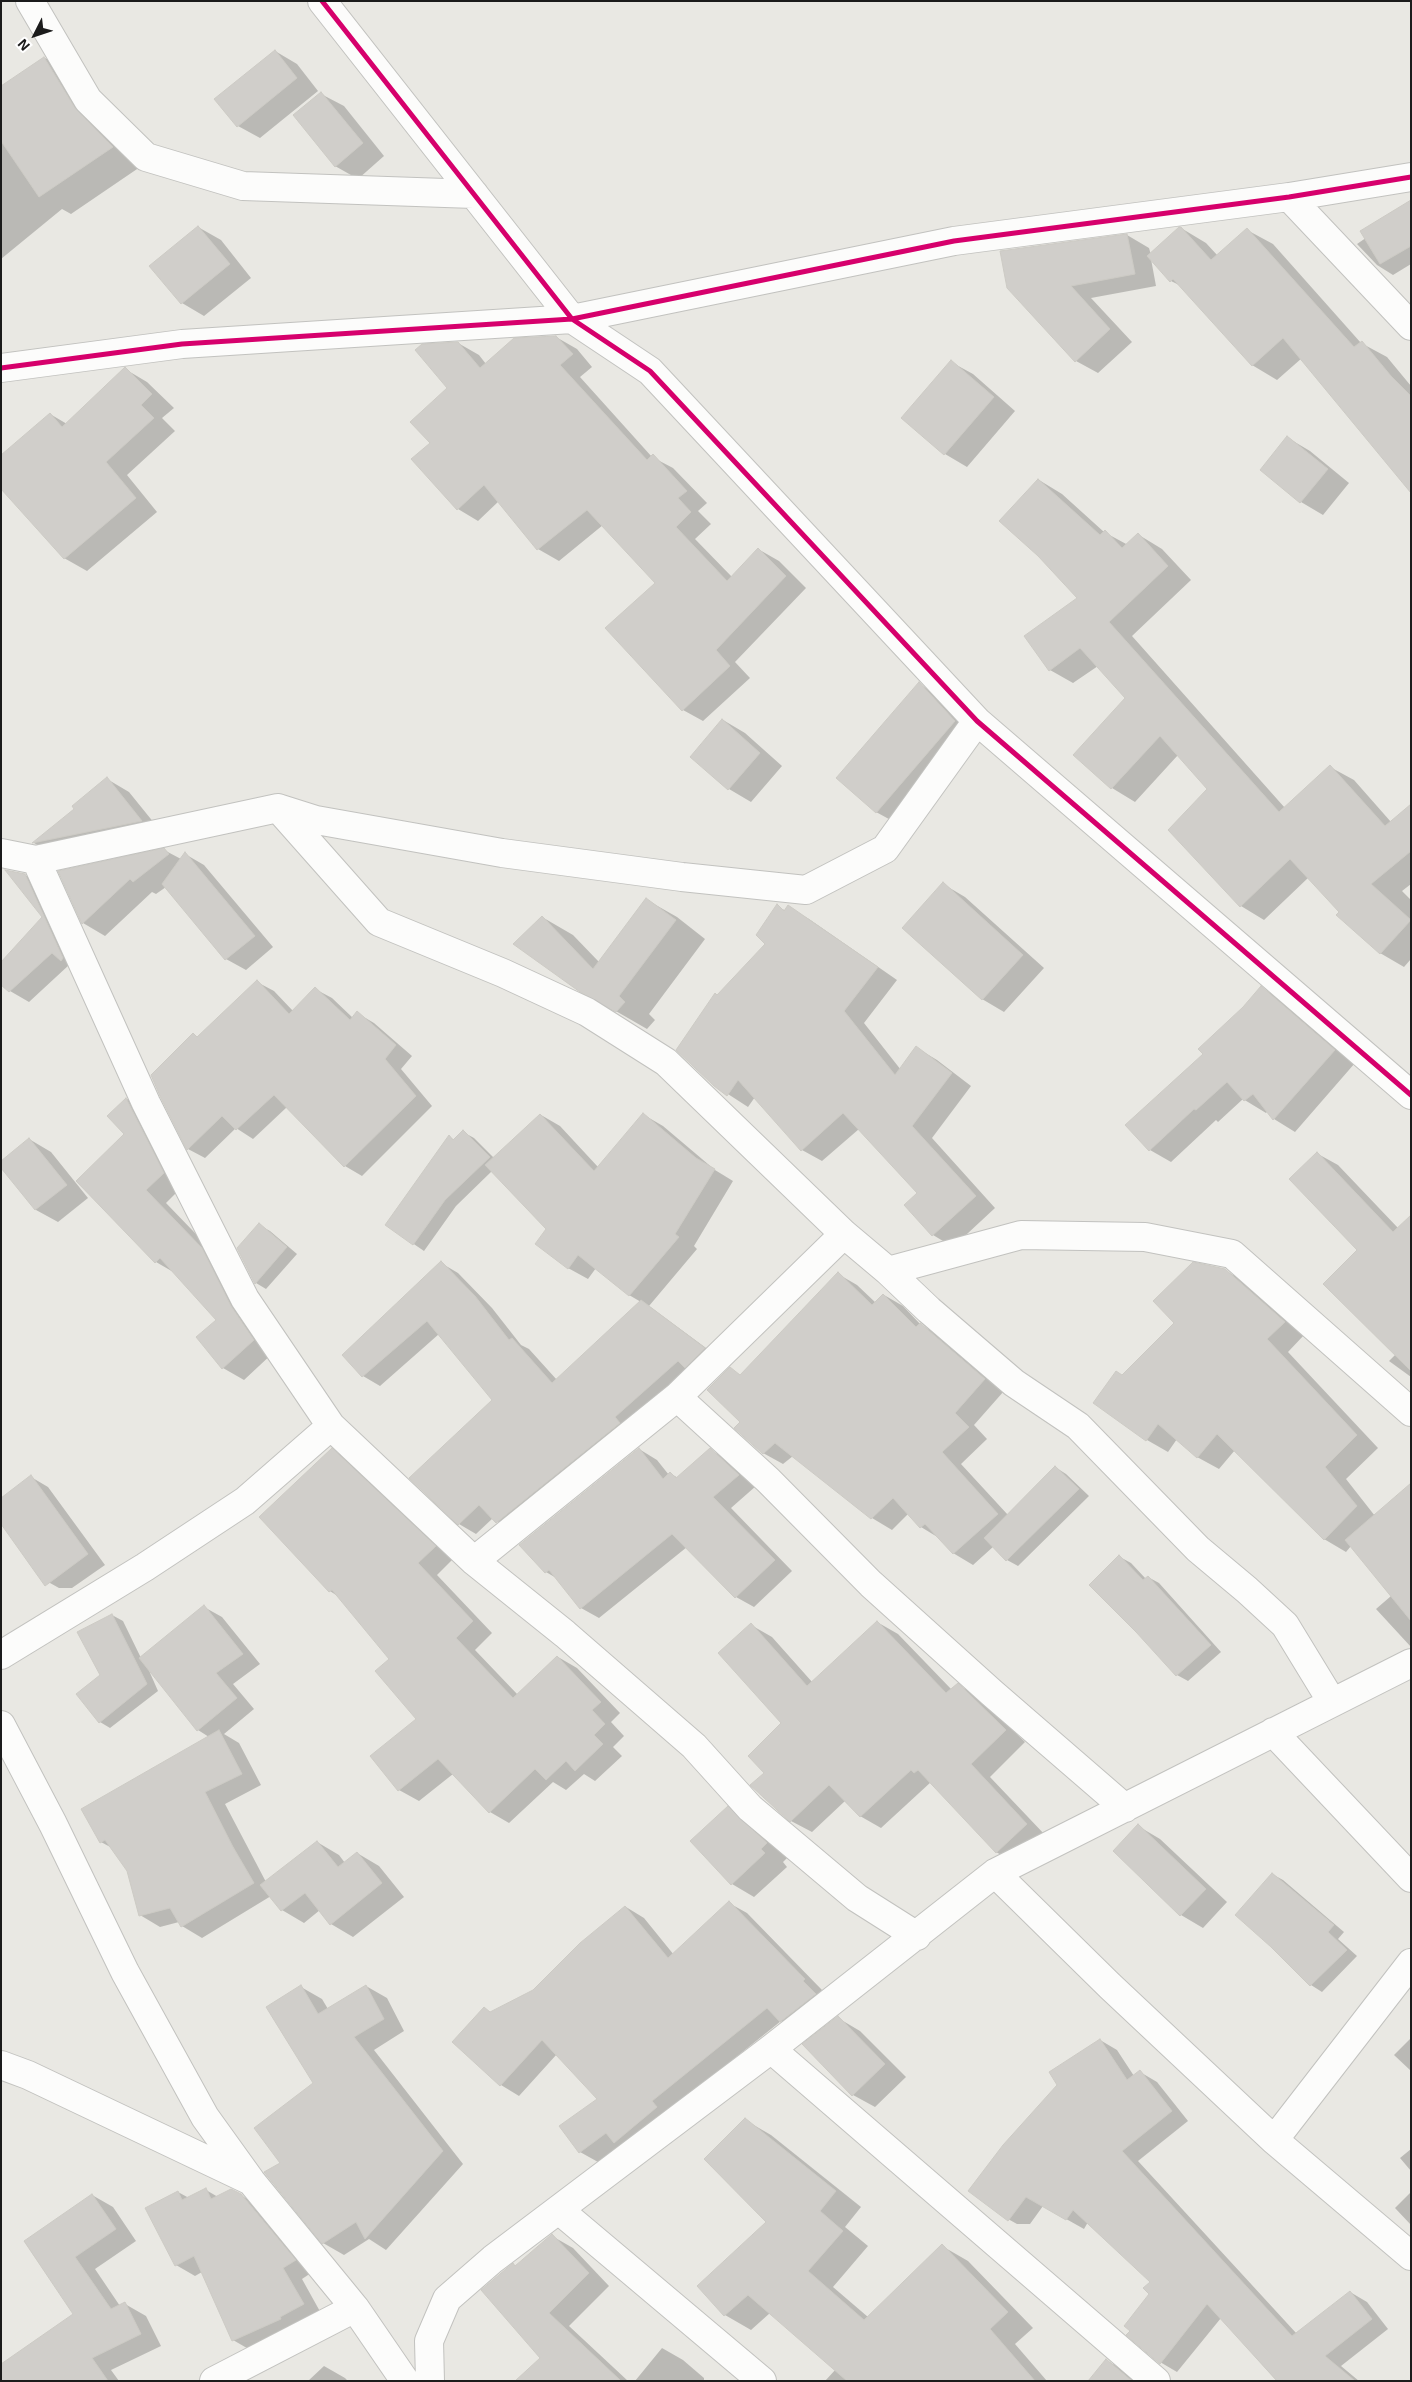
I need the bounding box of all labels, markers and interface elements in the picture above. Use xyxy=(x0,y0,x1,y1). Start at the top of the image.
north arrow xyxy=(10,10,60,60)
text: N xyxy=(14,36,33,55)

